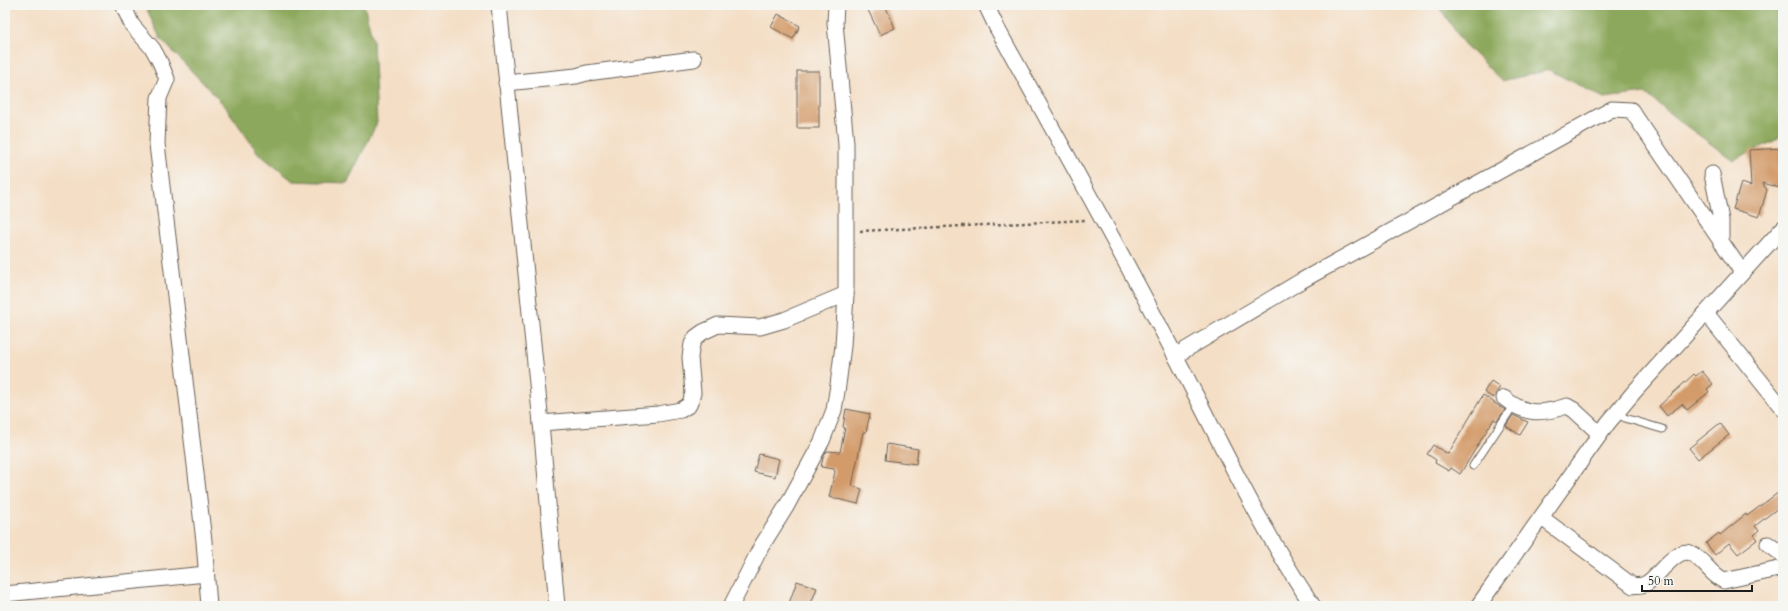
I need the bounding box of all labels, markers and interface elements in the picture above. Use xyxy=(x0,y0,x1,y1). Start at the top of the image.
scale bar xyxy=(1642,567,1752,593)
text: 50 m xyxy=(1648,573,1675,589)

